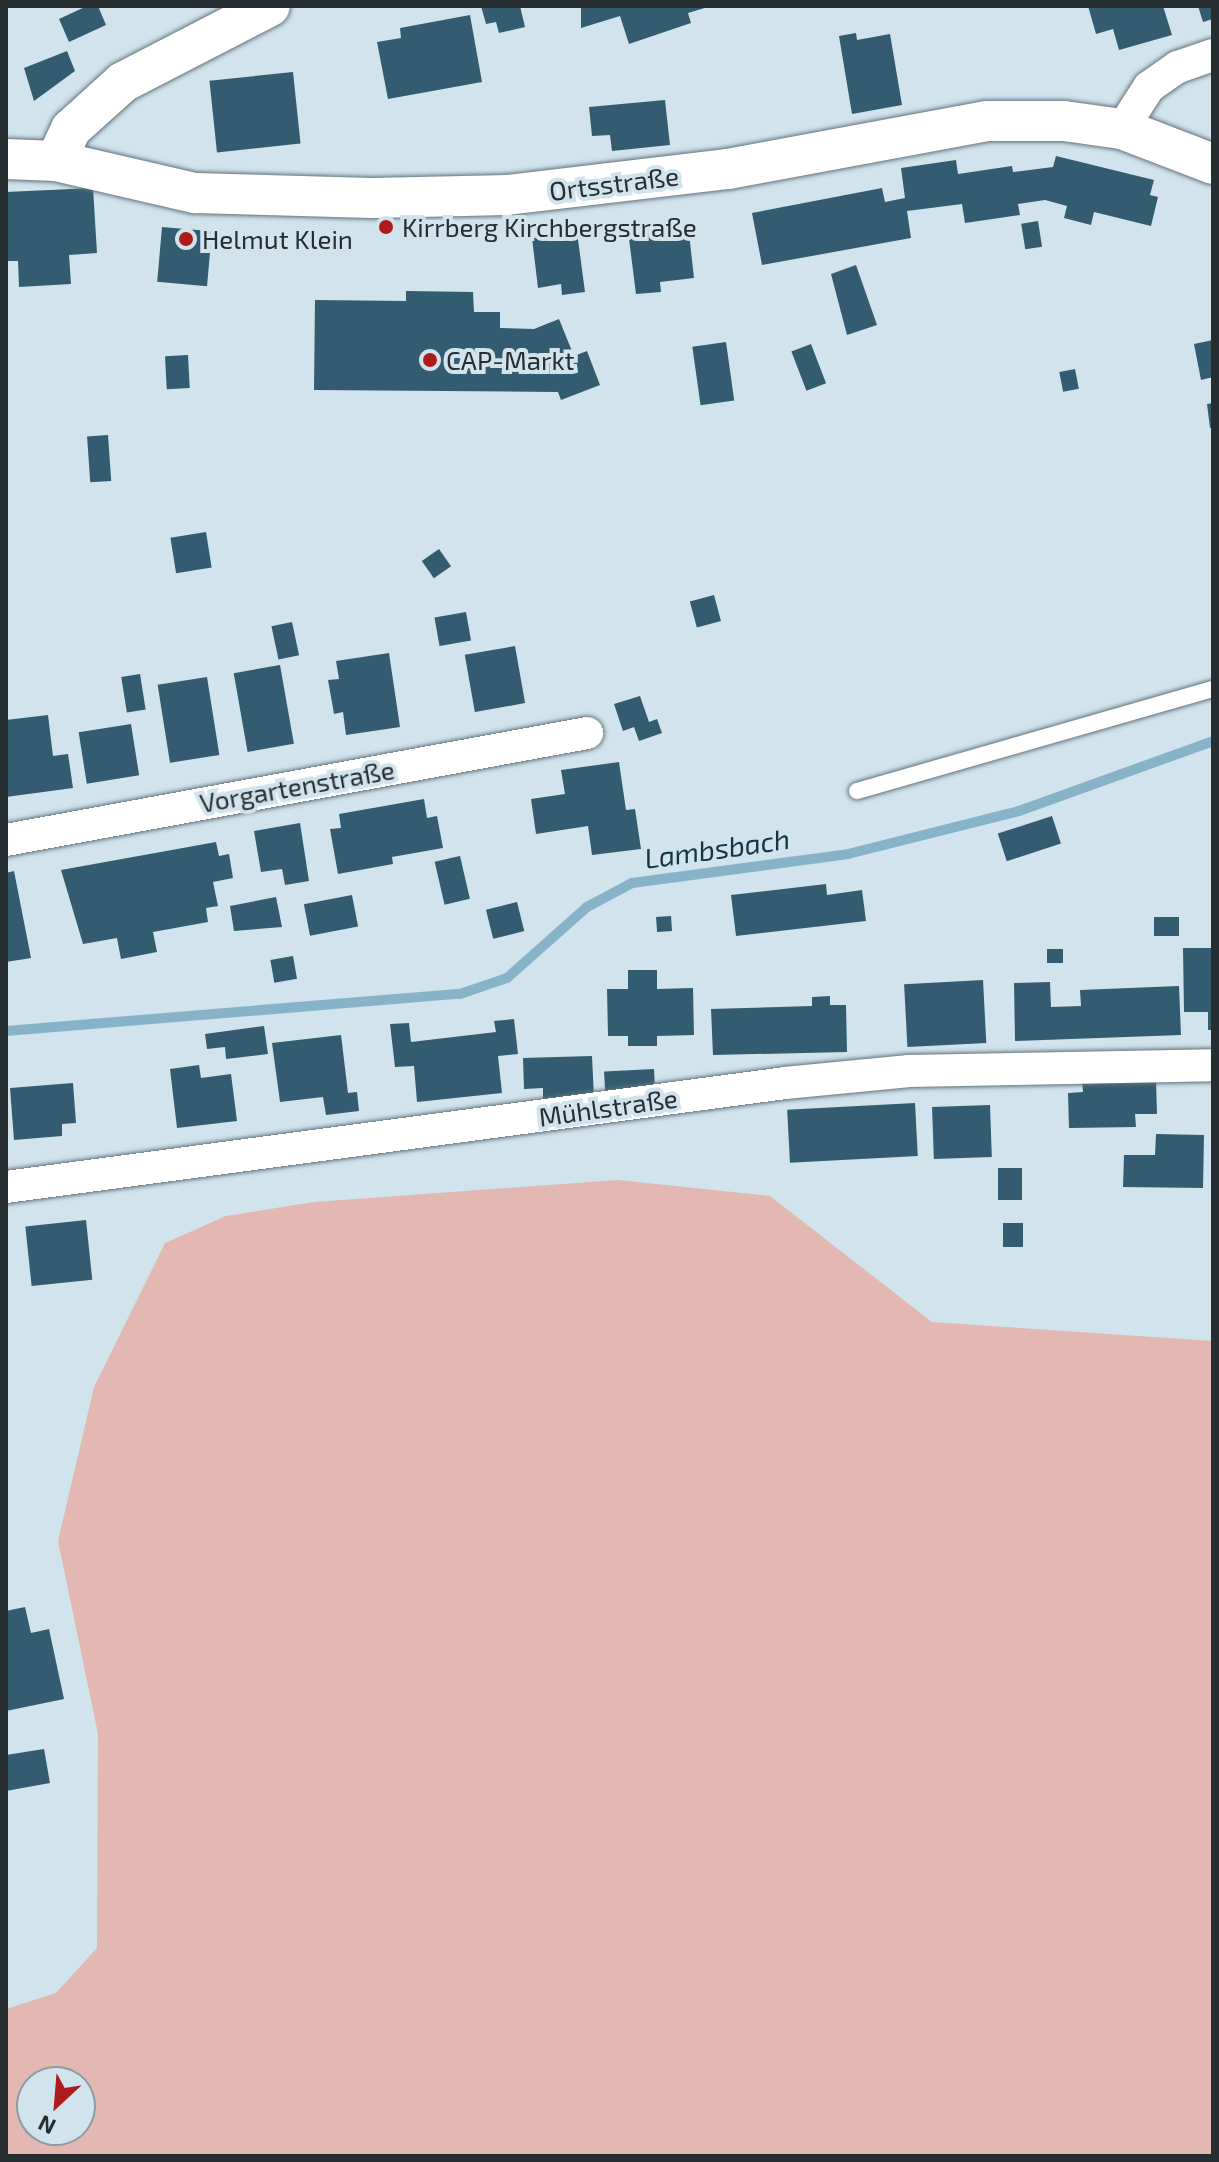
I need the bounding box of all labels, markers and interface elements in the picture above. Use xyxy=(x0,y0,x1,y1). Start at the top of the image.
street label: Ortsstraße xyxy=(547,160,681,206)
place label: Kirrberg Kirchbergstraße xyxy=(402,211,697,243)
marker: Kirrberg Kirchbergstraße xyxy=(377,218,395,236)
place label: Helmut Klein xyxy=(202,223,353,255)
marker: Helmut Klein xyxy=(177,230,195,248)
place label: CAP-Markt xyxy=(446,344,575,376)
marker: CAP-Markt xyxy=(421,351,439,369)
street label: Vorgartenstraße xyxy=(197,754,397,818)
water label: Lambsbach xyxy=(642,821,792,875)
street label: Mühlstraße xyxy=(537,1082,679,1132)
north arrow xyxy=(16,2066,96,2146)
text: N xyxy=(34,2111,59,2141)

